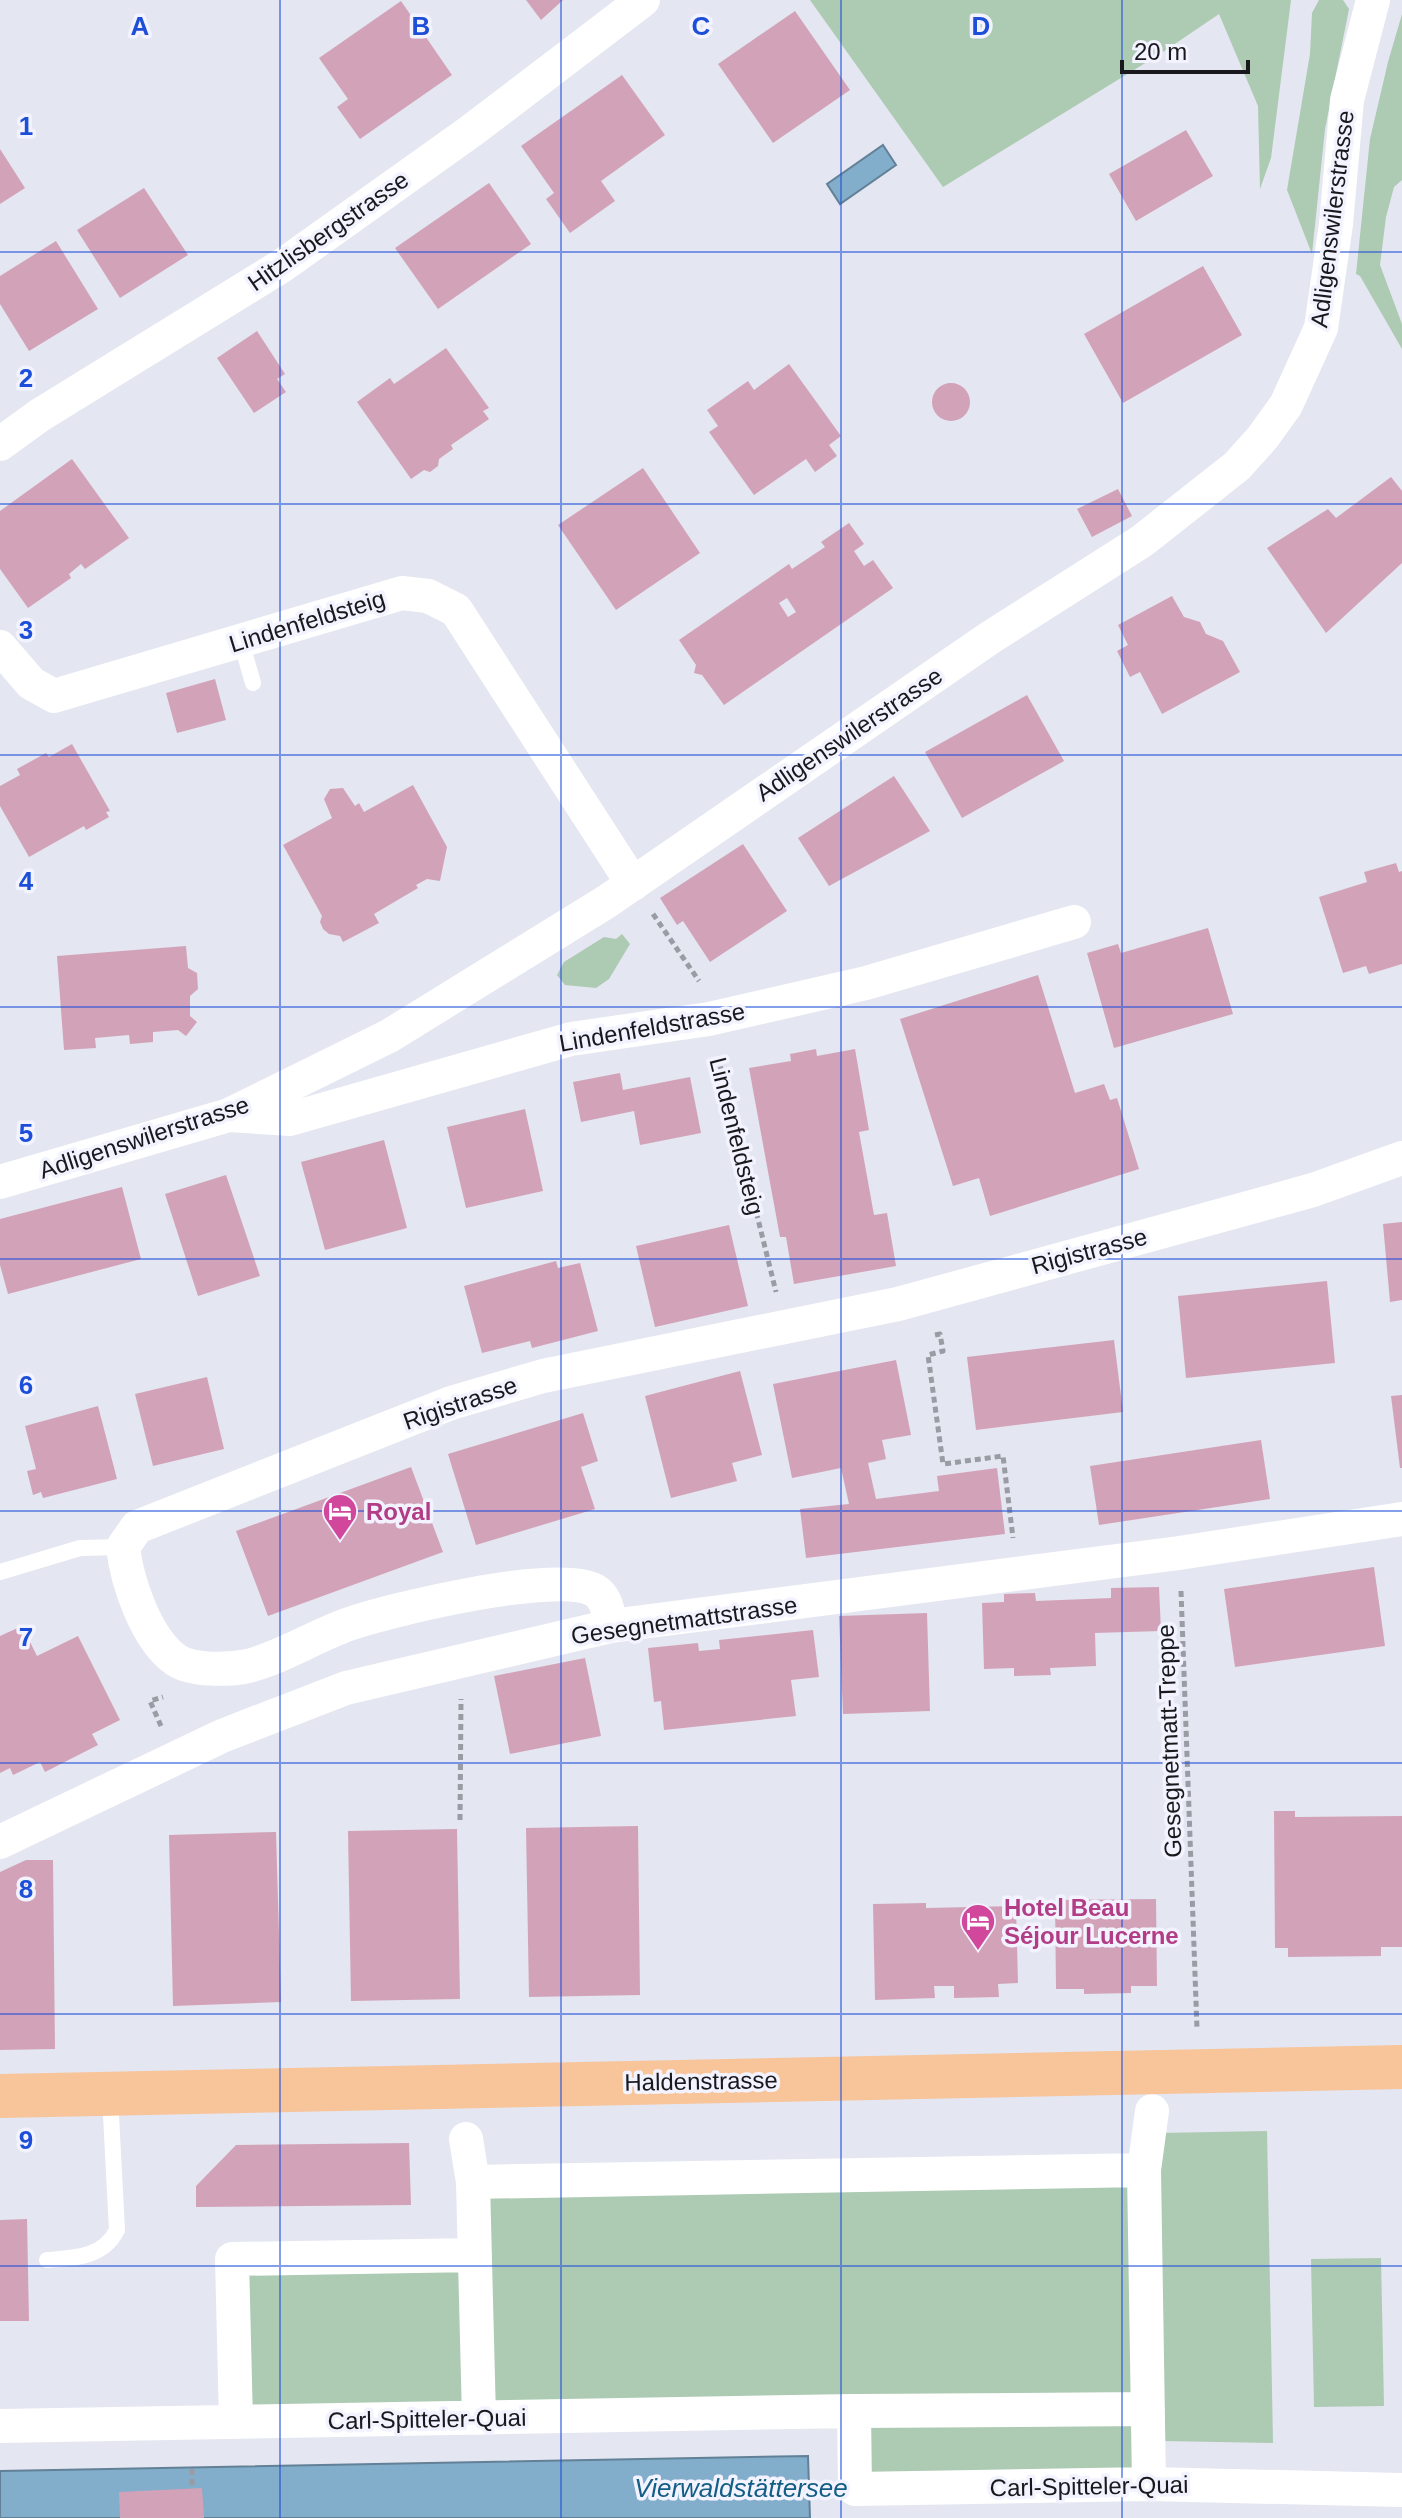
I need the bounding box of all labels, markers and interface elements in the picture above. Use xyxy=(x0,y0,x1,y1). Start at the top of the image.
text: A xyxy=(131,11,150,41)
text: B xyxy=(412,11,430,41)
text: C xyxy=(692,11,711,41)
text: D xyxy=(972,11,990,41)
scale bar xyxy=(1122,24,1248,74)
text: 20 m xyxy=(1134,38,1187,65)
street label: Adligenswilerstrasse xyxy=(1305,109,1359,329)
text: 1 xyxy=(19,111,33,141)
street label: Hitzlisbergstrasse xyxy=(243,166,413,296)
text: 2 xyxy=(19,363,33,393)
street label: Lindenfeldsteig xyxy=(226,584,388,658)
text: 3 xyxy=(19,615,33,645)
street label: Adligenswilerstrasse xyxy=(751,662,947,806)
text: 4 xyxy=(19,866,34,896)
street label: Lindenfeldstrasse xyxy=(557,997,747,1057)
street label: Lindenfeldsteig xyxy=(704,1054,770,1218)
street label: Adligenswilerstrasse xyxy=(36,1090,252,1184)
text: 5 xyxy=(19,1118,33,1148)
street label: Rigistrasse xyxy=(1028,1223,1150,1279)
text: 6 xyxy=(19,1370,33,1400)
street label: Rigistrasse xyxy=(399,1371,521,1435)
hotel icon: Royal xyxy=(321,1492,359,1542)
place label: Royal xyxy=(366,1498,431,1525)
street label: Gesegnetmattstrasse xyxy=(569,1591,799,1649)
text: 7 xyxy=(19,1622,33,1652)
street label: Gesegnetmatt-Treppe xyxy=(1151,1624,1187,1858)
text: 8 xyxy=(19,1874,33,1904)
place label: Hotel Beau Séjour Lucerne xyxy=(1004,1894,1179,1949)
hotel icon: Hotel Beau Séjour Lucerne xyxy=(959,1902,997,1952)
street label: Haldenstrasse xyxy=(624,2066,778,2096)
text: 9 xyxy=(19,2125,33,2155)
street label: Carl-Spitteler-Quai xyxy=(327,2404,527,2434)
street label: Carl-Spitteler-Quai xyxy=(989,2471,1189,2501)
water label: Vierwaldstättersee xyxy=(634,2473,848,2503)

